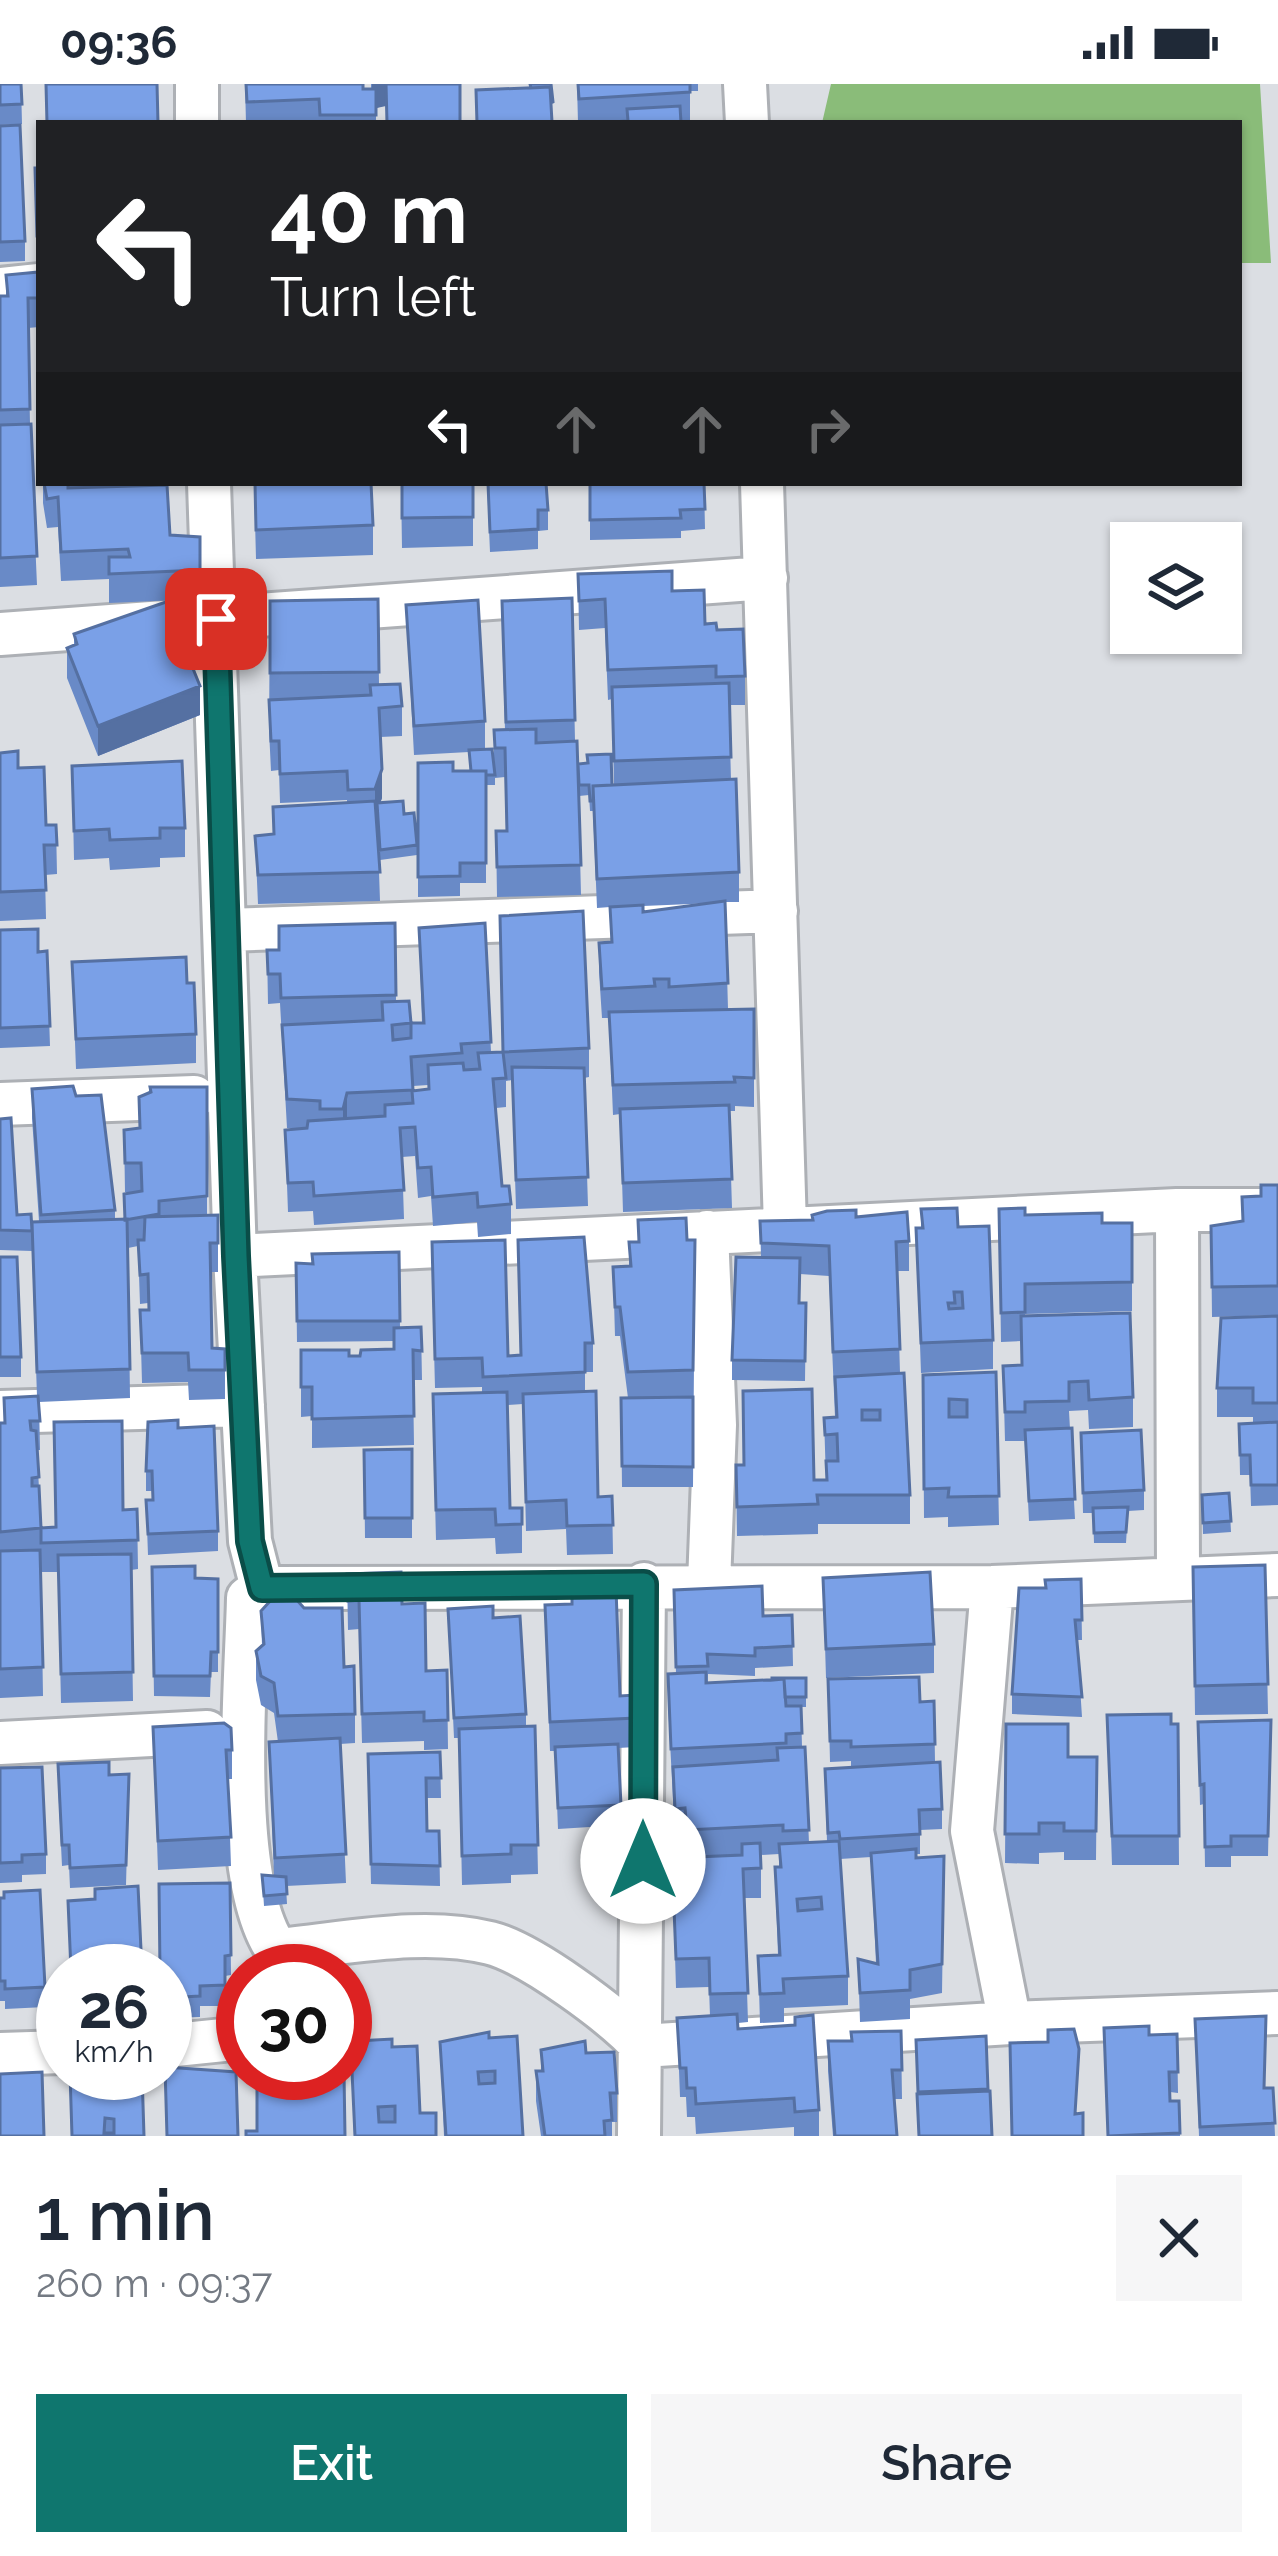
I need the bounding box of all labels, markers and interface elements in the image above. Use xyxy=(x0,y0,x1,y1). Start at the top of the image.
text: 09:36 xyxy=(60,16,178,69)
text: 40 m xyxy=(270,164,468,263)
icon: left xyxy=(72,168,228,324)
text: Turn left xyxy=(270,265,477,329)
icon: left xyxy=(417,396,483,462)
icon: ahead xyxy=(543,396,609,462)
icon: ahead xyxy=(669,396,735,462)
icon: right xyxy=(795,396,861,462)
map controls xyxy=(1110,522,1242,654)
button: layers xyxy=(1110,522,1242,654)
pin xyxy=(165,568,267,670)
icon: arrive xyxy=(183,586,249,652)
position arrow xyxy=(580,1798,706,1924)
speed limit sign: 30 xyxy=(216,1944,372,2100)
text: 26 xyxy=(79,1972,149,2042)
text: km/h xyxy=(74,2034,154,2069)
text: 1 min xyxy=(36,2172,215,2257)
button: close xyxy=(1116,2175,1242,2301)
text: 260 m · 09:37 xyxy=(36,2260,272,2306)
button: Exit xyxy=(36,2394,627,2532)
button: Share xyxy=(651,2394,1242,2532)

